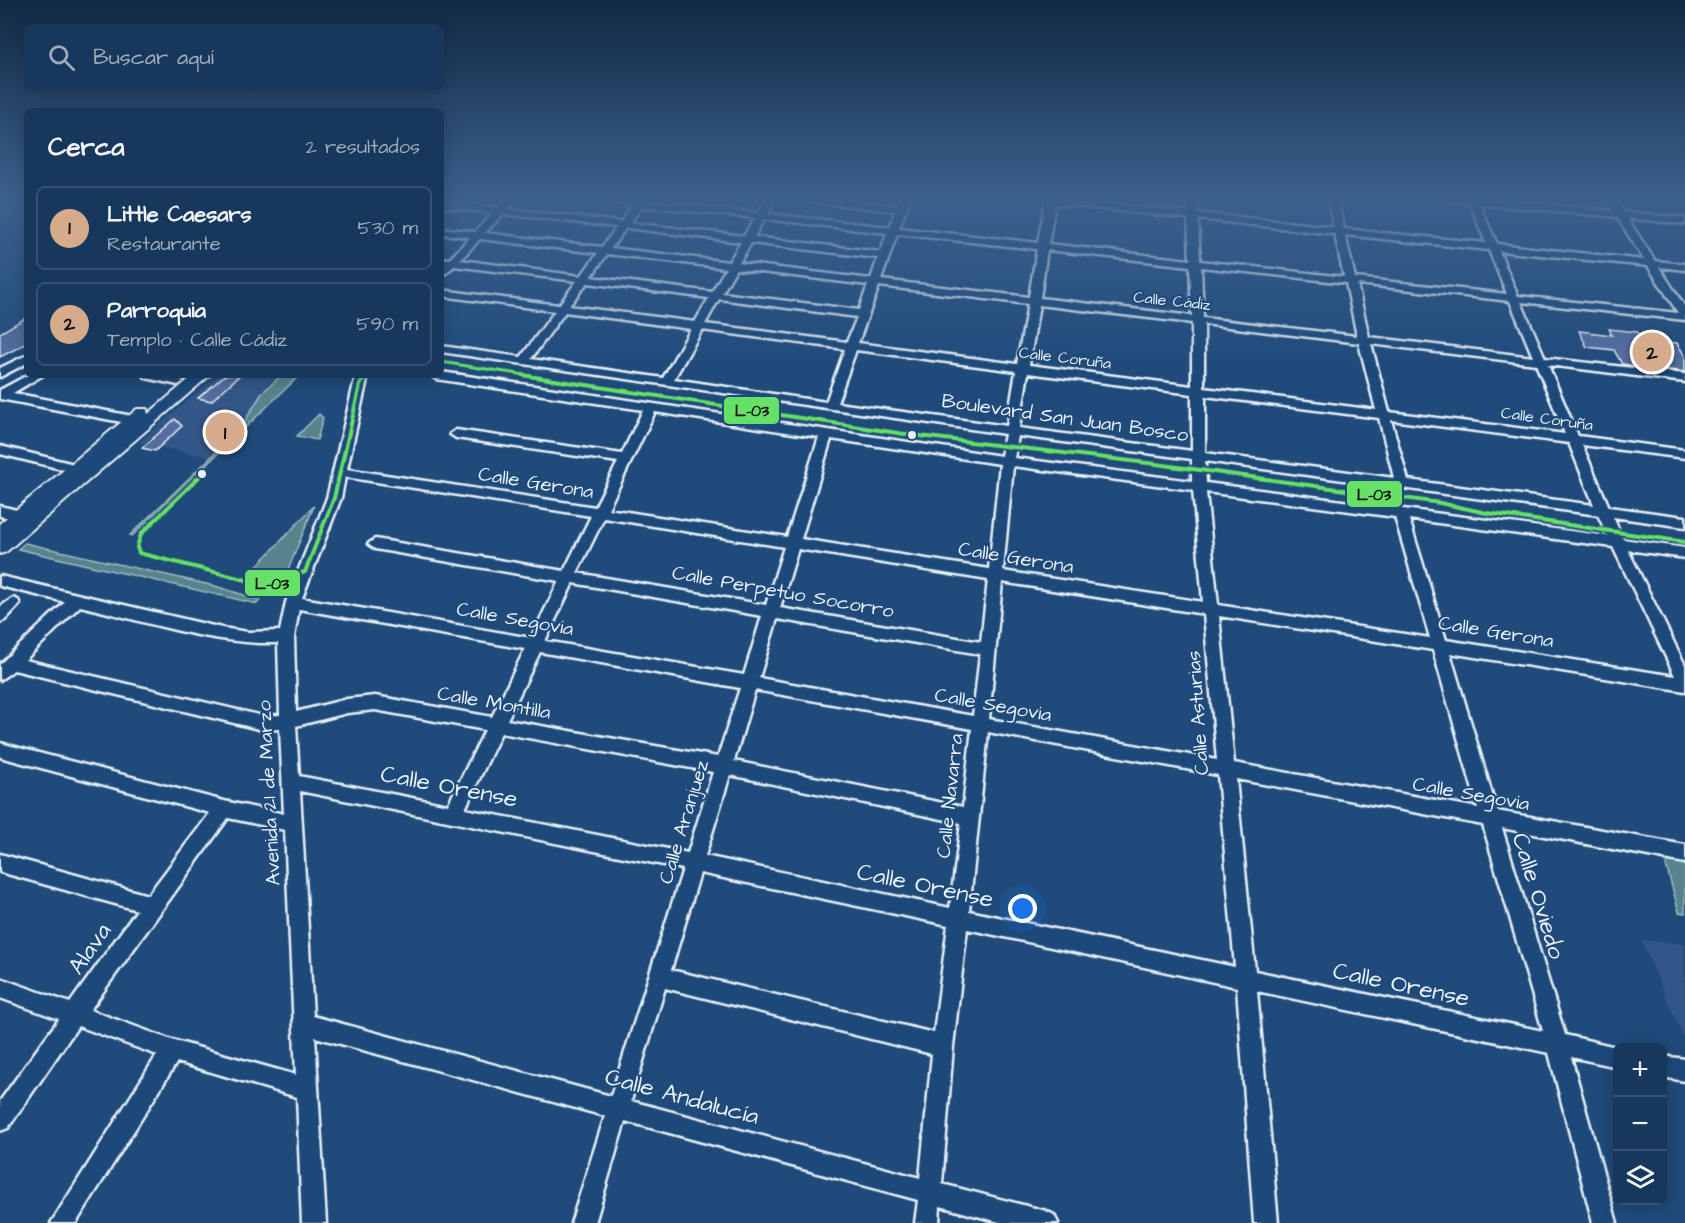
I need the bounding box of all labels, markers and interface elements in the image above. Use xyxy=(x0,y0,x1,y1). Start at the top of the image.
search box xyxy=(24,24,444,90)
icon: search xyxy=(45,41,78,74)
text: Buscar aquí xyxy=(93,42,214,73)
text: Cerca xyxy=(48,129,125,165)
text: 2 resultados xyxy=(306,133,420,161)
text: Little Caesars xyxy=(107,199,252,230)
text: 1 xyxy=(68,214,71,242)
text: 530 m xyxy=(357,214,418,242)
text: Restaurante xyxy=(107,230,221,258)
street label: Calle Cádiz xyxy=(1132,286,1212,316)
text: Parroquia xyxy=(107,295,206,326)
text: 2 xyxy=(64,310,75,338)
text: 590 m xyxy=(356,310,418,338)
text: Templo · Calle Cádiz xyxy=(107,326,287,354)
pin: 2 xyxy=(1632,330,1672,374)
street label: Calle Coruña xyxy=(1018,341,1112,375)
street label: Boulevard San Juan Bosco xyxy=(940,387,1190,449)
line badge: L-03 xyxy=(723,396,780,425)
text: L-03 xyxy=(735,400,770,422)
street label: Calle Coruña xyxy=(1499,402,1595,436)
pin: 1 xyxy=(206,410,244,454)
unlabelled marker xyxy=(906,429,918,441)
street label: Calle Gerona xyxy=(476,460,596,506)
unlabelled marker xyxy=(196,468,208,480)
line badge: L-03 xyxy=(1346,480,1403,508)
text: L-03 xyxy=(1357,484,1392,506)
street label: Calle Gerona xyxy=(956,535,1076,581)
street label: Calle Perpetuo Socorro xyxy=(670,559,896,625)
line badge: L-03 xyxy=(244,569,301,597)
text: L-03 xyxy=(255,573,290,595)
street label: Calle Segovia xyxy=(454,595,576,644)
street label: Calle Gerona xyxy=(1436,609,1556,655)
street label: Calle Asturias xyxy=(1180,650,1216,776)
street label: Calle Montilla xyxy=(435,679,553,727)
street label: Calle Segovia xyxy=(932,681,1054,730)
street label: Avenida 21 de Marzo xyxy=(250,700,288,886)
street label: Calle Navarra xyxy=(930,732,970,860)
street label: Calle Orense xyxy=(378,757,520,817)
street label: Calle Aranjuez xyxy=(652,757,716,887)
street label: Calle Segovia xyxy=(1410,770,1532,819)
street label: Calle Oviedo xyxy=(1503,829,1573,964)
street label: Calle Orense xyxy=(854,855,996,917)
your location xyxy=(1008,894,1037,923)
street label: Alava xyxy=(60,916,120,982)
street label: Calle Orense xyxy=(1330,954,1472,1016)
map controls xyxy=(1613,1043,1667,1205)
button: + xyxy=(1613,1043,1667,1097)
street label: Calle Andalucía xyxy=(601,1060,763,1134)
button: − xyxy=(1613,1097,1667,1151)
button: layers xyxy=(1613,1151,1667,1205)

